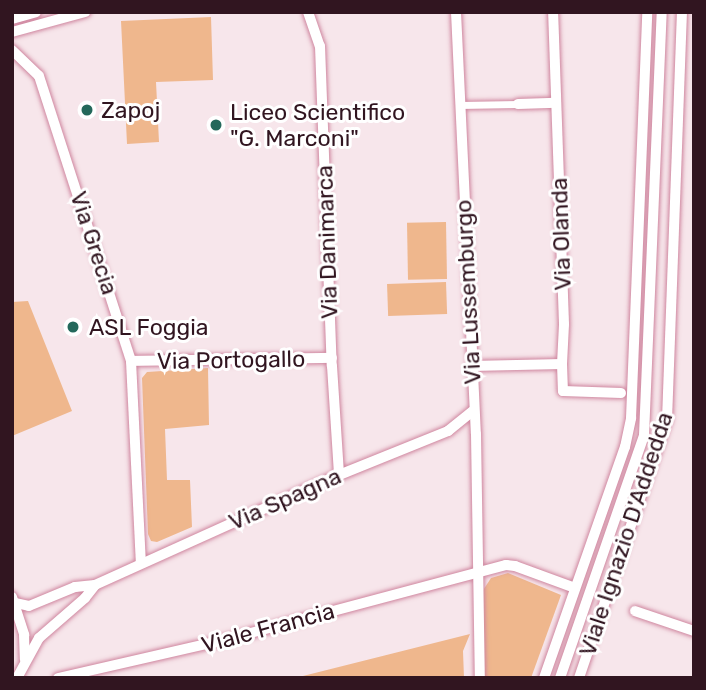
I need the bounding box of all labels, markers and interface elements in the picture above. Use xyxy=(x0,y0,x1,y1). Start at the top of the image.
place label: Zapoj xyxy=(101,96,160,124)
place label: Liceo Scientifico "G. Marconi" xyxy=(230,98,405,152)
marker: Zapoj xyxy=(79,102,95,118)
marker: Liceo Scientifico "G. Marconi" xyxy=(208,117,224,133)
street label: Via Danimarca xyxy=(311,165,343,319)
street label: Via Olanda xyxy=(545,177,577,291)
street label: Via Grecia xyxy=(64,188,124,298)
street label: Via Lussemburgo xyxy=(449,199,487,385)
place label: ASL Foggia xyxy=(89,313,209,341)
marker: ASL Foggia xyxy=(63,317,83,337)
street label: Via Portogallo xyxy=(157,345,305,375)
street label: Viale Ignazio D'Addedda xyxy=(573,408,679,660)
street label: Via Spagna xyxy=(225,462,345,536)
street label: Viale Francia xyxy=(198,597,338,659)

